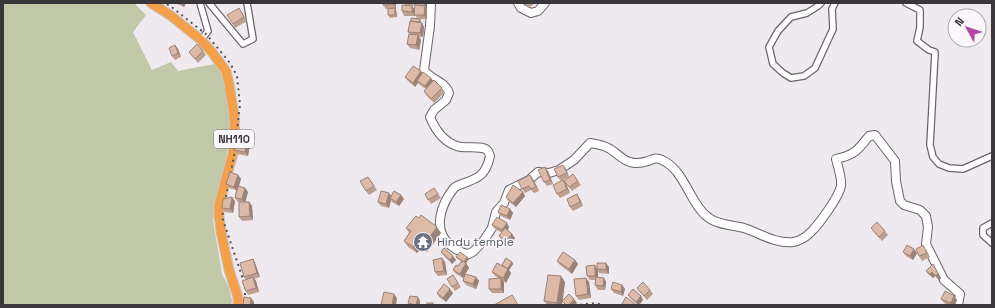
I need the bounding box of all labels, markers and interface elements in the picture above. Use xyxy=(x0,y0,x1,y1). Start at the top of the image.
north arrow xyxy=(947,8,987,48)
text: N xyxy=(951,14,967,29)
road number: NH110 xyxy=(214,130,254,148)
temple icon: Hindu temple xyxy=(412,231,434,253)
place label: Hindu temple xyxy=(437,234,514,250)

